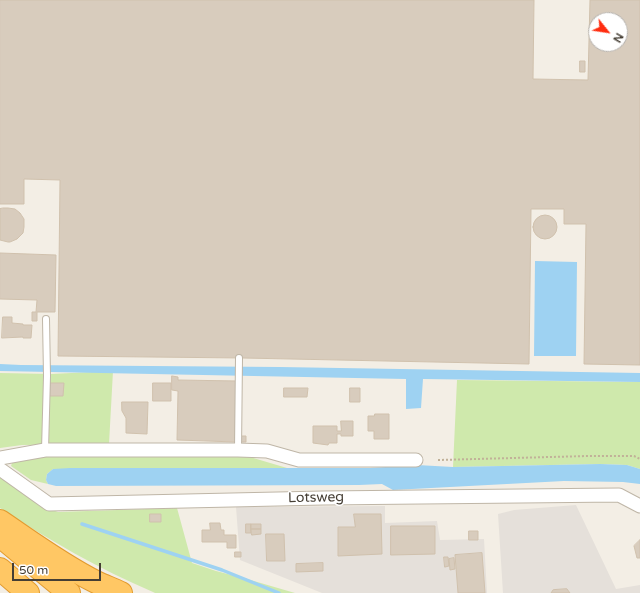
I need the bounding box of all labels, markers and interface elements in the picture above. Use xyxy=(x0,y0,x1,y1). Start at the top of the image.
north arrow xyxy=(588,12,628,52)
text: N xyxy=(610,31,626,45)
street label: Lotsweg xyxy=(288,489,344,507)
scale bar xyxy=(14,555,103,581)
text: 50 m xyxy=(19,563,48,577)

